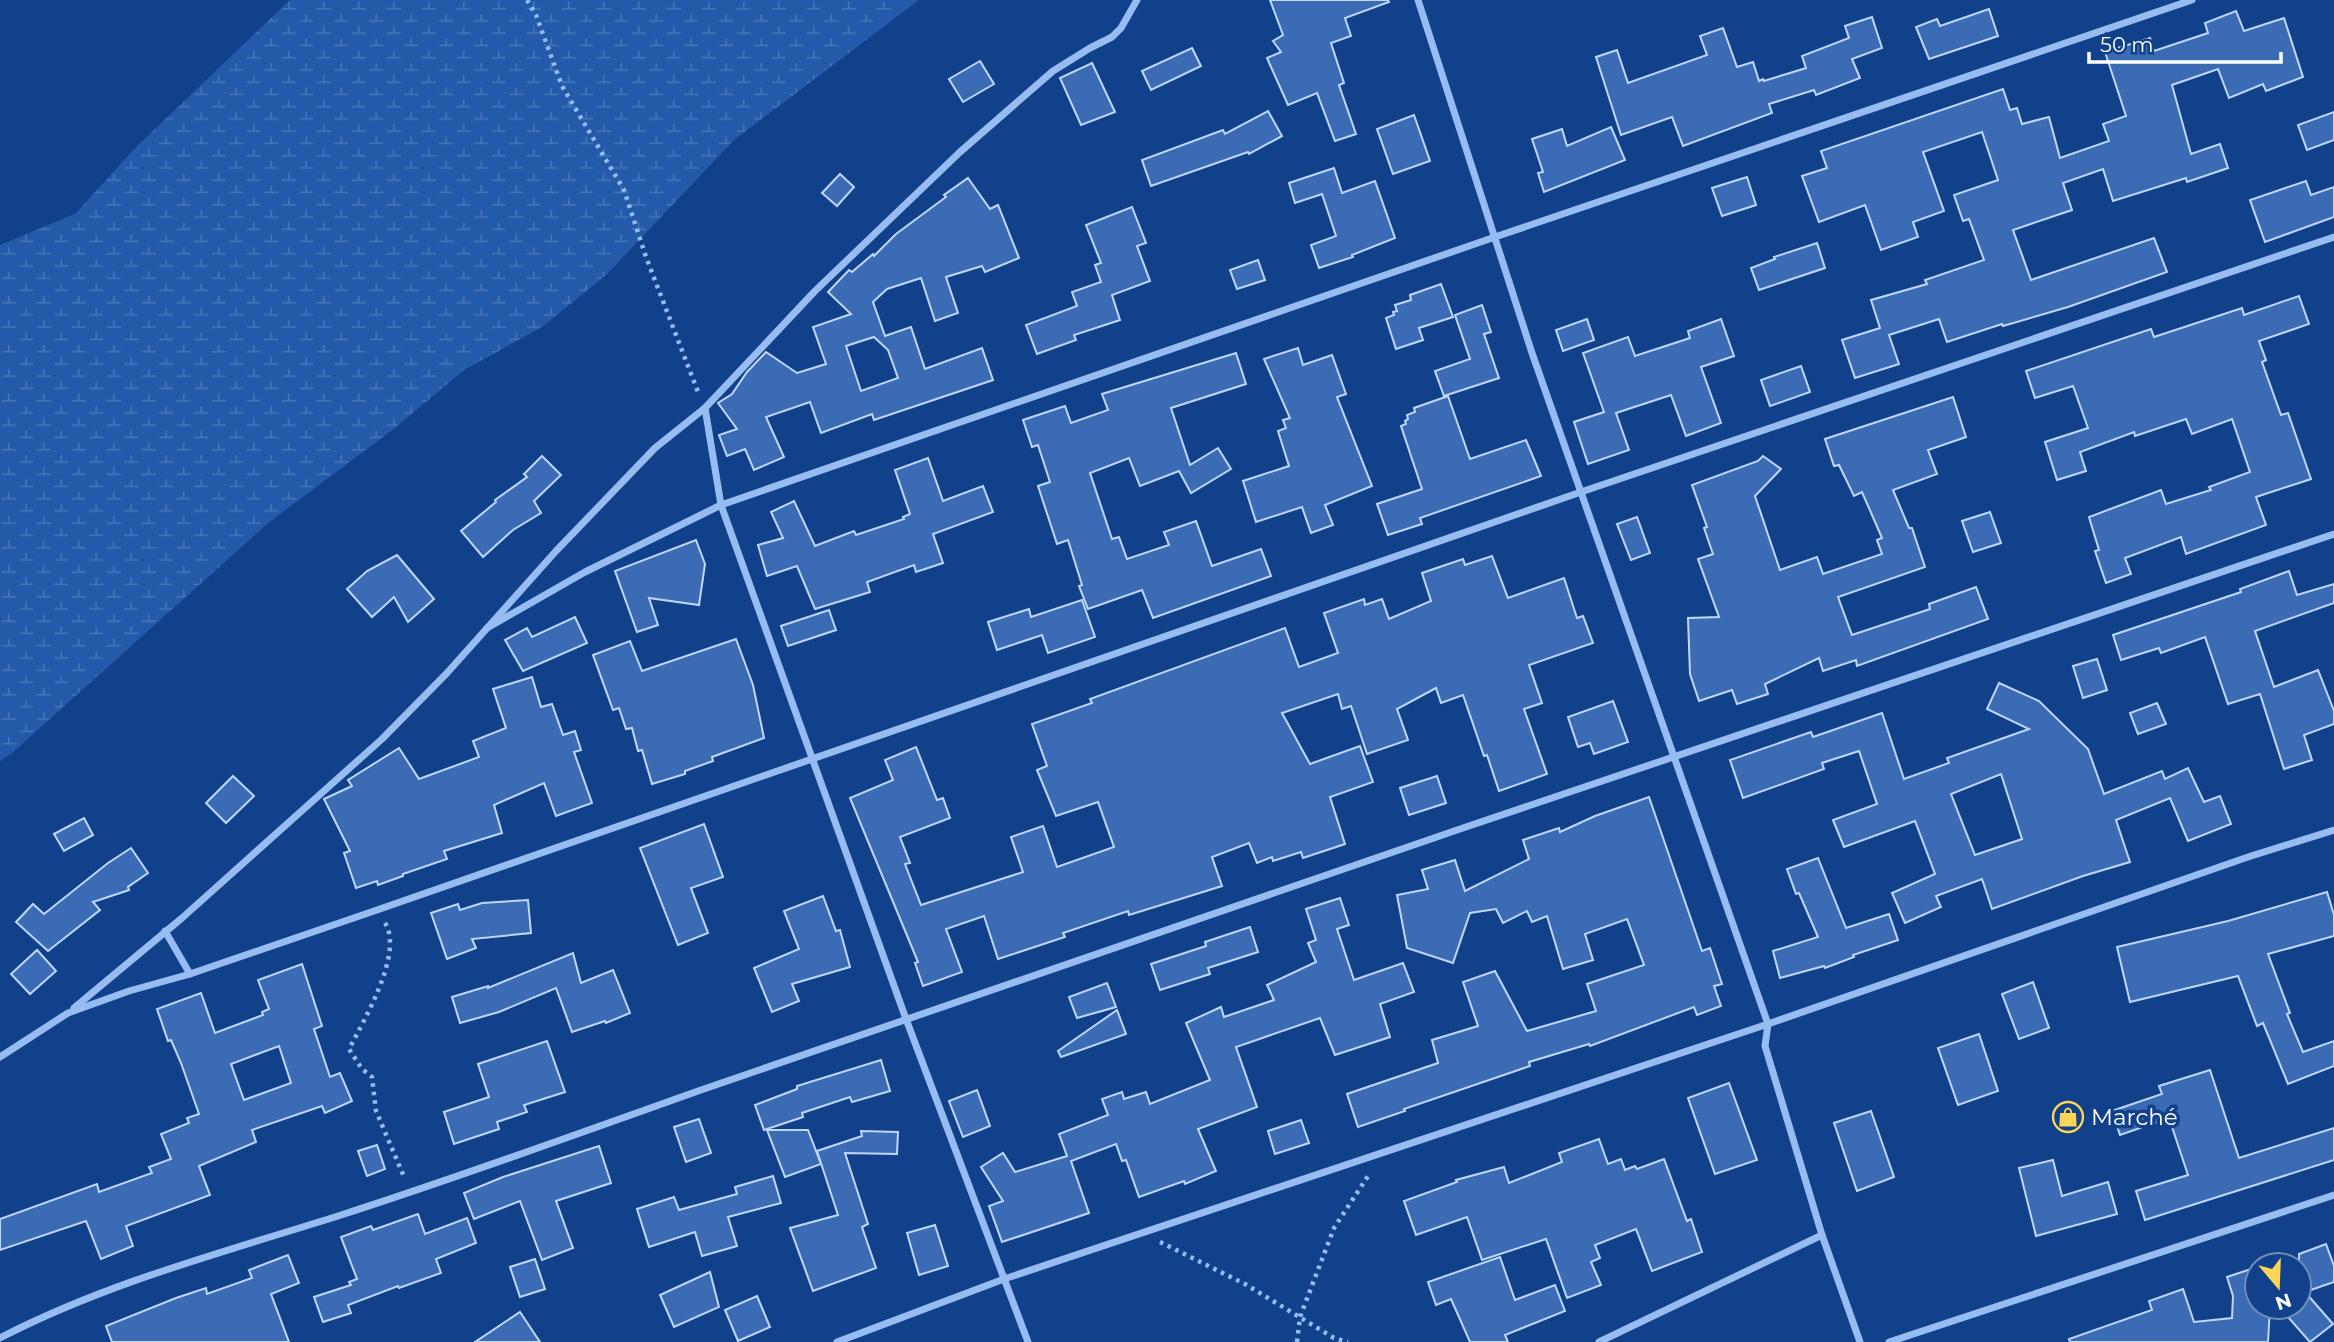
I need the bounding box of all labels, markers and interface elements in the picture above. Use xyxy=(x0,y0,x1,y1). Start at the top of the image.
scale bar xyxy=(2089,21,2282,65)
text: 50 m xyxy=(2100,32,2154,57)
shop icon: Marché xyxy=(2051,1100,2085,1134)
place label: Marché xyxy=(2091,1103,2178,1131)
north arrow xyxy=(2243,1251,2313,1321)
text: N xyxy=(2272,1288,2294,1315)

